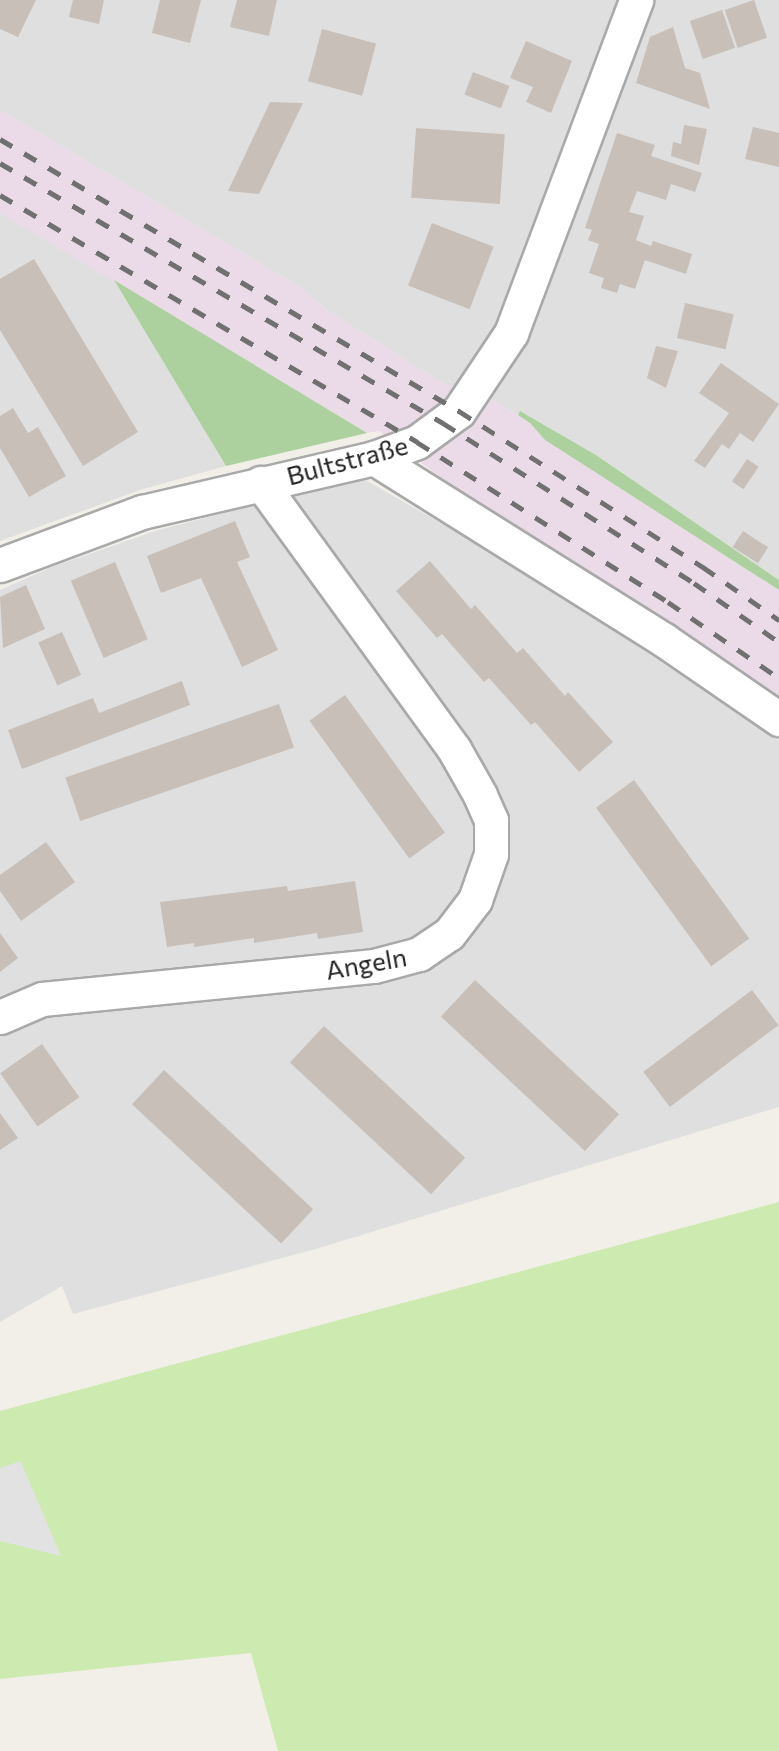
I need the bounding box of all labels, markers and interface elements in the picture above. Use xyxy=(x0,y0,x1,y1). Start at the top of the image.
street label: Bultstraße xyxy=(283,429,411,491)
street label: Angeln xyxy=(323,941,409,985)

